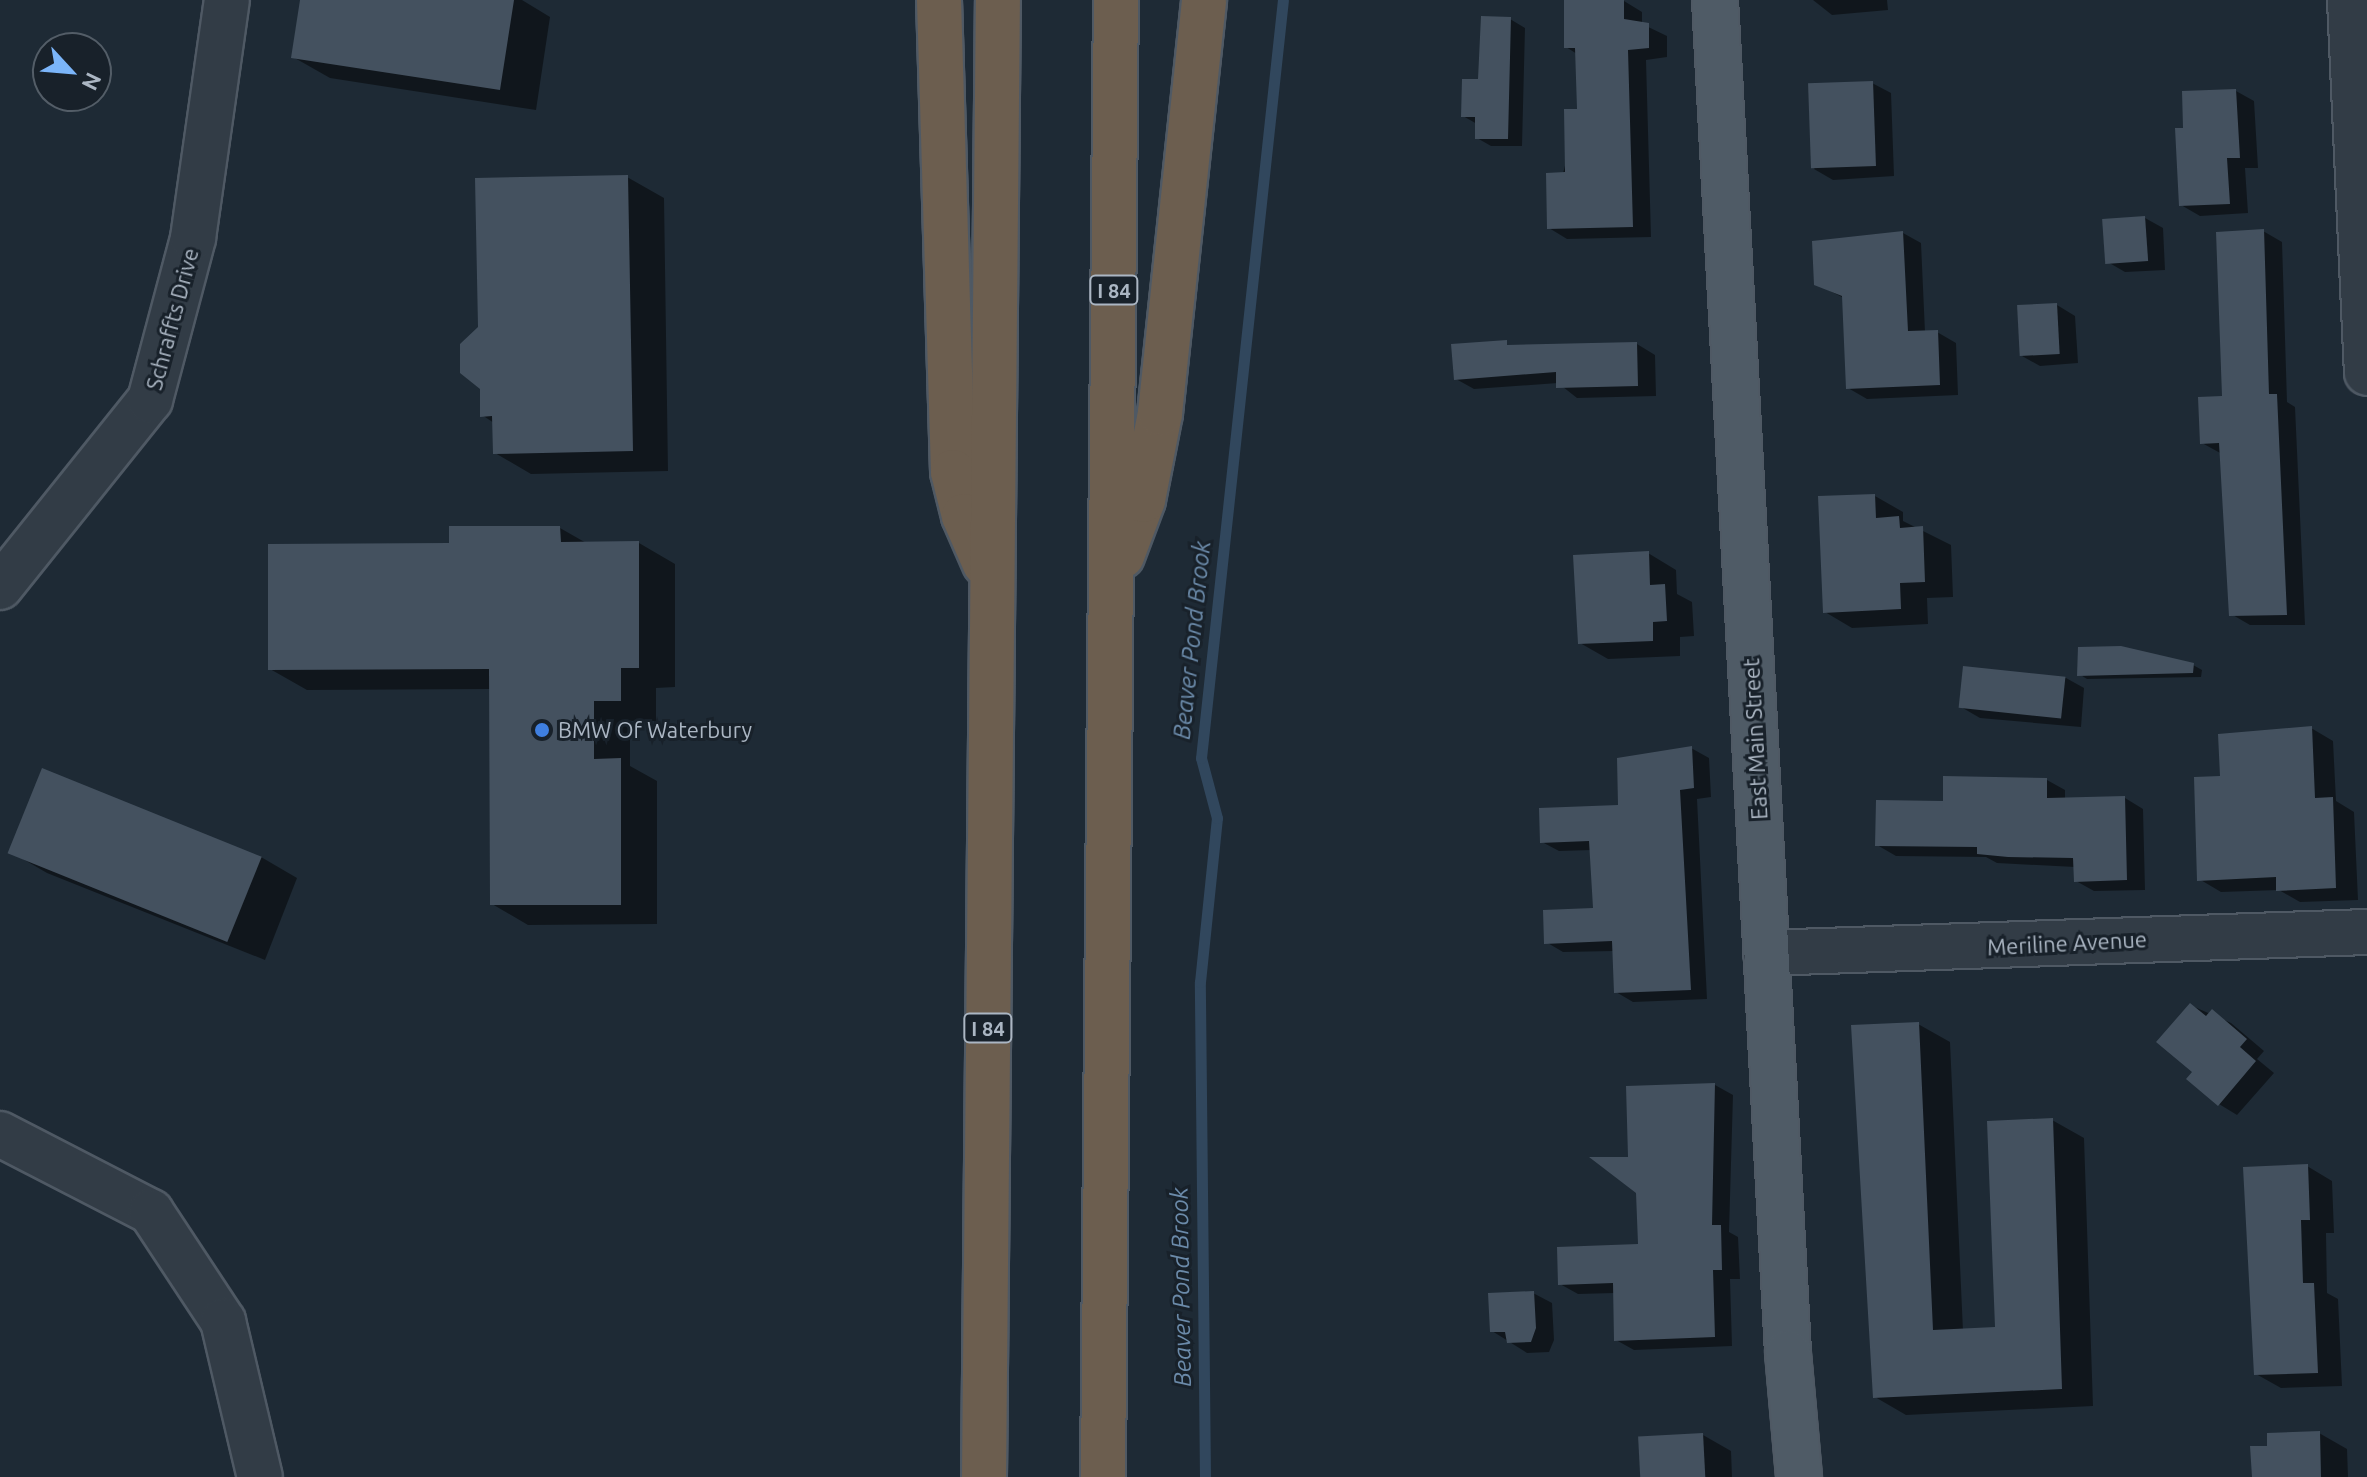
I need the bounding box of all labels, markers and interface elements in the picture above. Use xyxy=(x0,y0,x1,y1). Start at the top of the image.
north arrow xyxy=(32,32,112,112)
text: N xyxy=(77,69,107,95)
street label: Schraffts Drive xyxy=(140,245,204,393)
road number: I 84 xyxy=(1088,274,1140,306)
water label: Beaver Pond Brook xyxy=(1167,539,1217,741)
street label: East Main Street xyxy=(1738,658,1772,820)
place label: BMW Of Waterbury xyxy=(558,717,752,743)
marker: BMW Of Waterbury xyxy=(533,721,551,739)
street label: Meriline Avenue xyxy=(1986,926,2148,960)
road number: I 84 xyxy=(962,1012,1014,1044)
water label: Beaver Pond Brook xyxy=(1165,1187,1197,1387)

